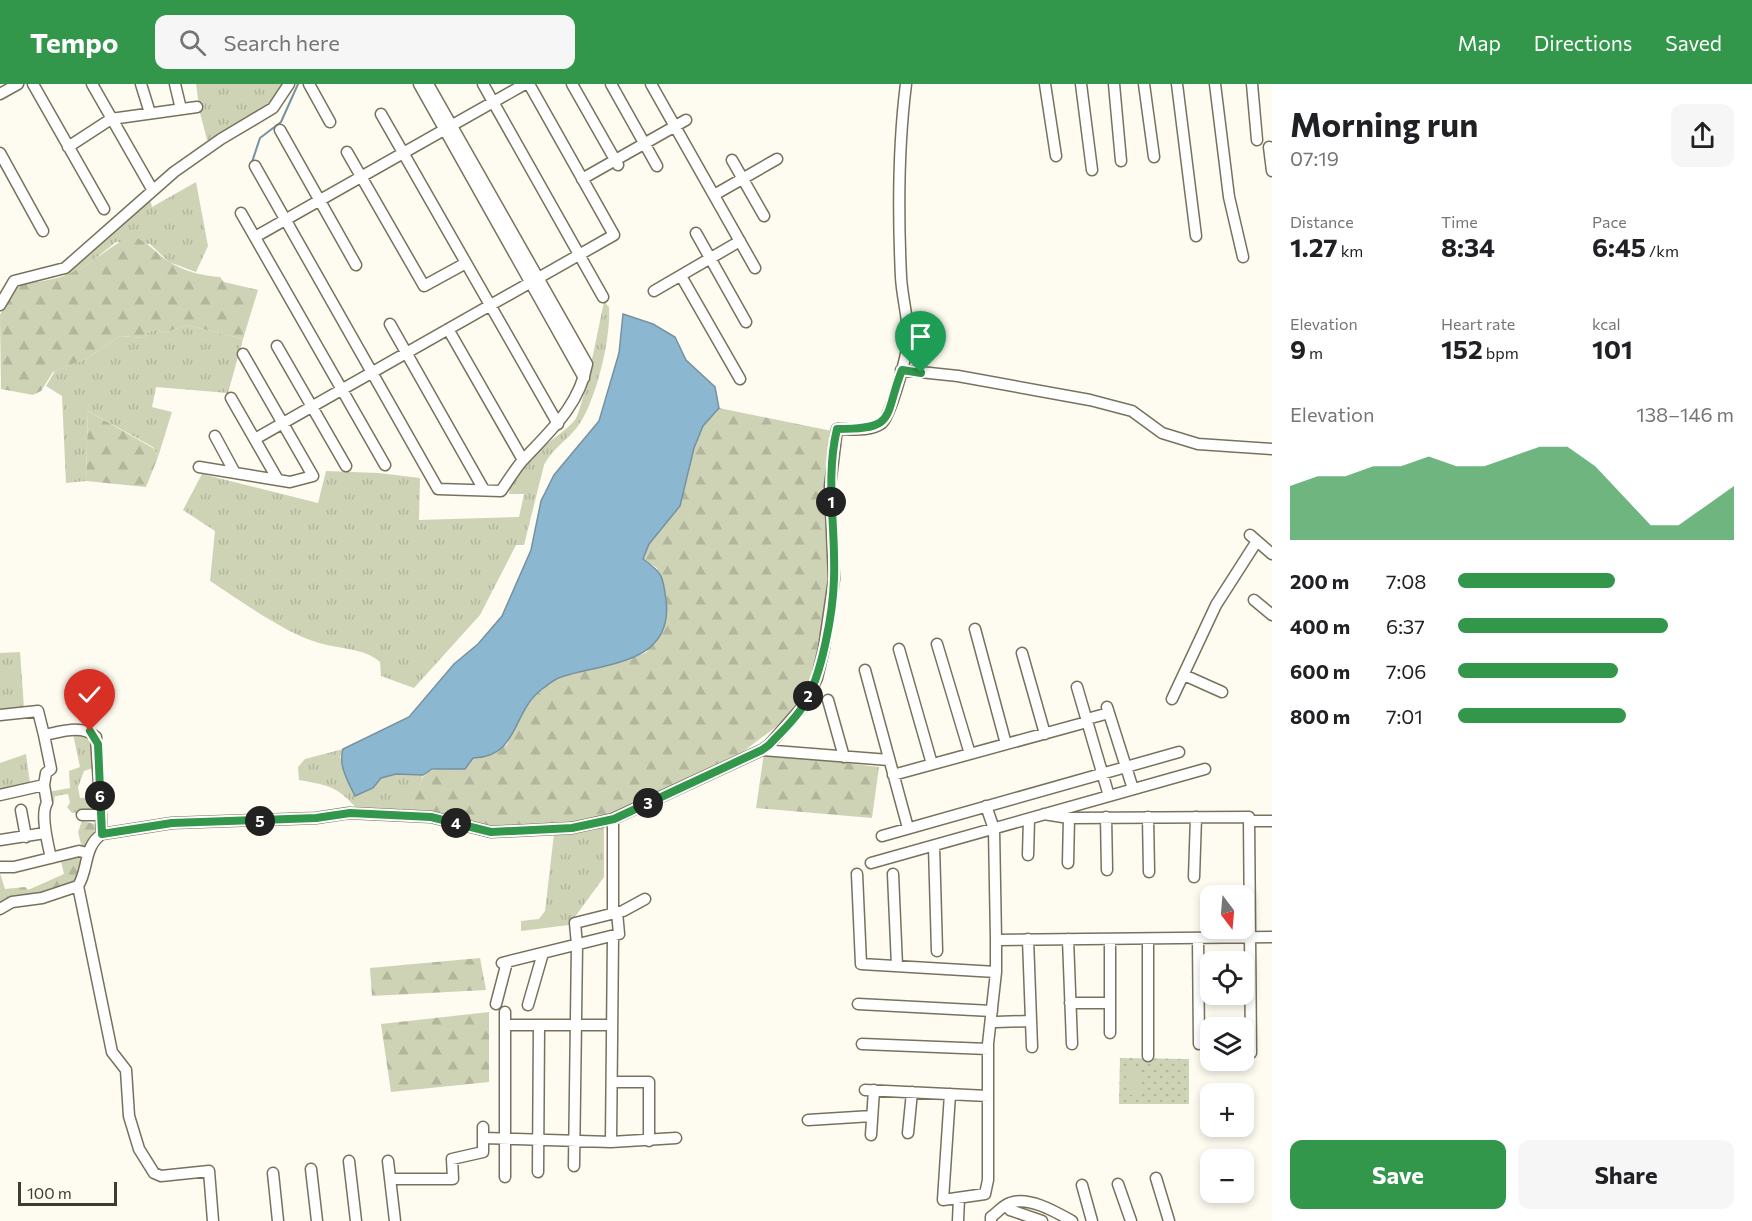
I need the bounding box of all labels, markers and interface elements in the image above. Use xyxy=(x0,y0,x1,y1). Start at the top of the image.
search box xyxy=(155,15,575,69)
text: Tempo xyxy=(30,25,119,59)
icon: search xyxy=(176,26,209,59)
text: Search here xyxy=(224,29,340,56)
text: Map xyxy=(1458,30,1501,55)
text: Directions xyxy=(1534,30,1632,55)
text: Saved xyxy=(1665,30,1722,55)
text: Morning run xyxy=(1290,103,1478,144)
button: share xyxy=(1671,104,1734,167)
text: 07:19 xyxy=(1290,146,1339,170)
text: Distance xyxy=(1290,212,1354,231)
text: Time xyxy=(1441,212,1478,231)
text: Pace xyxy=(1592,212,1627,231)
text: 1.27 xyxy=(1290,231,1338,262)
text: 8:34 xyxy=(1441,231,1495,262)
text: 6:45 xyxy=(1592,231,1646,262)
text: km xyxy=(1338,241,1363,260)
text: /km xyxy=(1646,241,1679,260)
pin xyxy=(895,311,946,373)
text: Elevation xyxy=(1290,314,1358,333)
text: Heart rate xyxy=(1441,314,1515,333)
text: kcal xyxy=(1592,314,1621,333)
icon: arrive xyxy=(904,320,937,353)
text: 9 xyxy=(1290,333,1306,364)
text: 152 xyxy=(1441,333,1483,364)
text: 101 xyxy=(1592,333,1633,364)
text: m xyxy=(1306,343,1323,362)
text: bpm xyxy=(1483,343,1519,362)
text: Elevation xyxy=(1290,402,1375,426)
text: 138–146 m xyxy=(1636,402,1734,426)
pin: 1 xyxy=(816,487,846,517)
text: 1 xyxy=(827,492,835,511)
text: 200 m xyxy=(1290,569,1349,593)
text: 7:08 xyxy=(1386,569,1426,593)
text: 400 m xyxy=(1290,614,1350,638)
text: 6:37 xyxy=(1386,614,1425,638)
text: 600 m xyxy=(1290,659,1350,683)
text: 7:06 xyxy=(1386,659,1426,683)
pin xyxy=(64,669,115,731)
icon: check xyxy=(73,678,106,711)
pin: 2 xyxy=(793,681,823,711)
text: 2 xyxy=(803,686,813,705)
text: 800 m xyxy=(1290,704,1350,728)
text: 7:01 xyxy=(1386,704,1423,728)
pin: 6 xyxy=(85,781,115,811)
text: 6 xyxy=(95,786,105,805)
pin: 3 xyxy=(633,788,663,818)
text: 3 xyxy=(643,793,653,812)
pin: 5 xyxy=(245,806,275,836)
pin: 4 xyxy=(441,808,471,838)
text: 5 xyxy=(255,811,265,830)
text: 4 xyxy=(451,813,461,832)
north arrow xyxy=(1200,885,1254,939)
map controls xyxy=(1200,885,1254,1203)
button: locate xyxy=(1200,951,1254,1005)
button: layers xyxy=(1200,1017,1254,1071)
button: + xyxy=(1200,1083,1254,1137)
button: Save xyxy=(1290,1140,1506,1209)
button: Share xyxy=(1518,1140,1734,1209)
button: − xyxy=(1200,1149,1254,1203)
scale bar xyxy=(18,1179,117,1206)
text: 100 m xyxy=(27,1183,72,1202)

